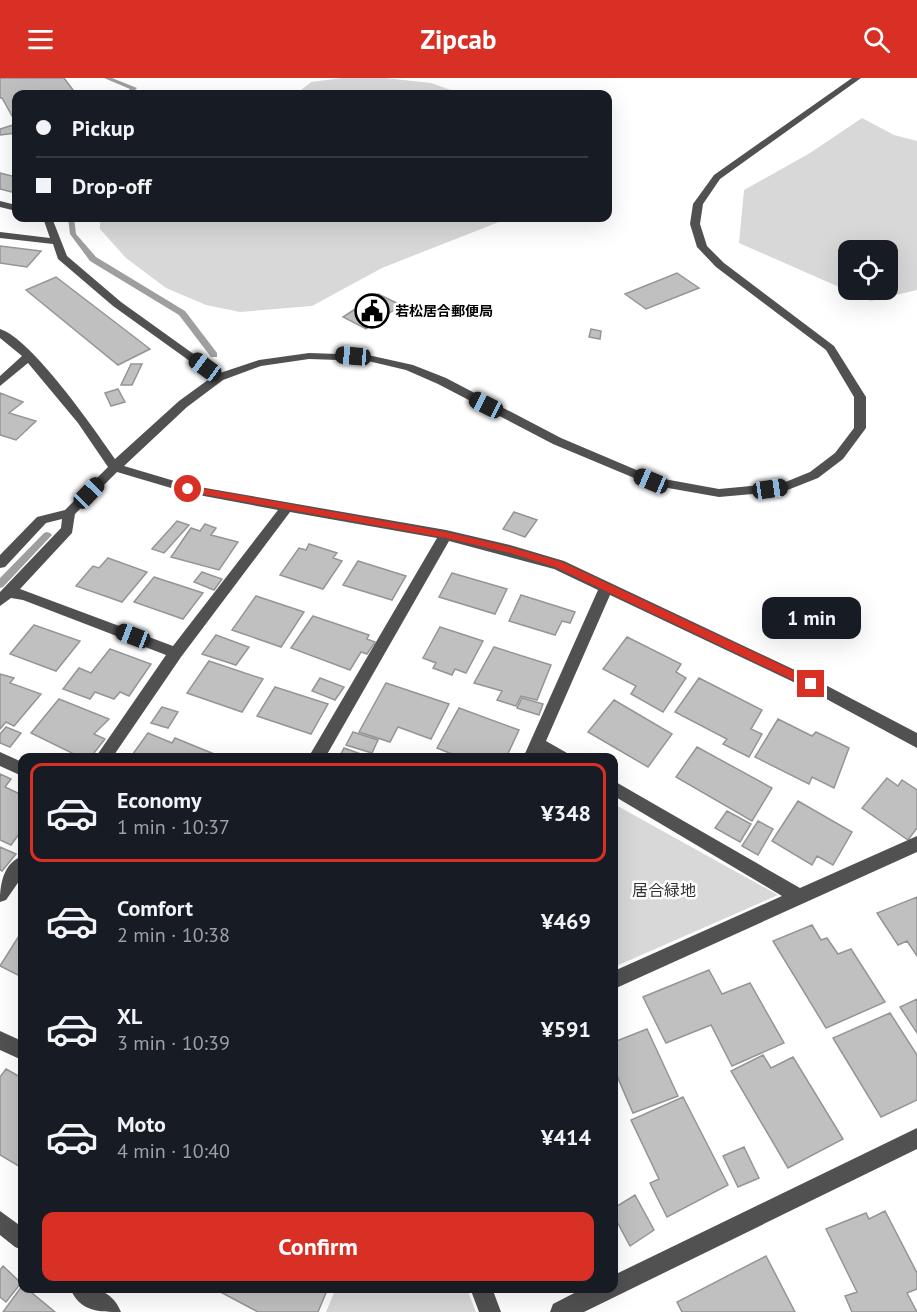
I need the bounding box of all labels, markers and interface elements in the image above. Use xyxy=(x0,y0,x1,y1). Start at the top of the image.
text: Zipcab xyxy=(421,22,496,56)
icon: menu xyxy=(24,23,57,56)
icon: search xyxy=(860,23,893,56)
text: Pickup xyxy=(72,114,135,142)
text: Drop-off xyxy=(72,172,151,200)
map controls xyxy=(838,240,898,300)
button: locate xyxy=(838,240,898,300)
public building icon: 若松居合郵便局 xyxy=(354,293,390,329)
place label: 若松居合郵便局 xyxy=(395,302,493,320)
car xyxy=(334,345,372,367)
car xyxy=(185,349,225,385)
car xyxy=(466,389,506,421)
car xyxy=(631,466,671,496)
car xyxy=(70,474,108,512)
route start xyxy=(174,475,201,502)
car xyxy=(751,478,789,500)
callout: 1 min xyxy=(762,597,860,639)
text: 1 min xyxy=(787,605,836,631)
car xyxy=(113,621,153,651)
route end xyxy=(797,670,824,697)
icon: car xyxy=(45,786,99,840)
text: Economy xyxy=(117,786,201,814)
text: ¥348 xyxy=(541,799,591,827)
text: 1 min · 10:37 xyxy=(117,814,230,840)
park label: 居合緑地 xyxy=(632,880,696,900)
icon: car xyxy=(45,894,99,948)
text: Comfort xyxy=(117,894,193,922)
text: ¥469 xyxy=(541,907,591,935)
text: 2 min · 10:38 xyxy=(117,922,230,948)
icon: car xyxy=(45,1002,99,1056)
text: XL xyxy=(117,1002,142,1030)
text: ¥591 xyxy=(541,1015,591,1043)
text: 3 min · 10:39 xyxy=(117,1030,230,1056)
icon: car xyxy=(45,1110,99,1164)
text: Moto xyxy=(117,1110,166,1138)
text: ¥414 xyxy=(541,1123,591,1151)
text: 4 min · 10:40 xyxy=(117,1138,230,1164)
button: Confirm xyxy=(42,1212,594,1281)

